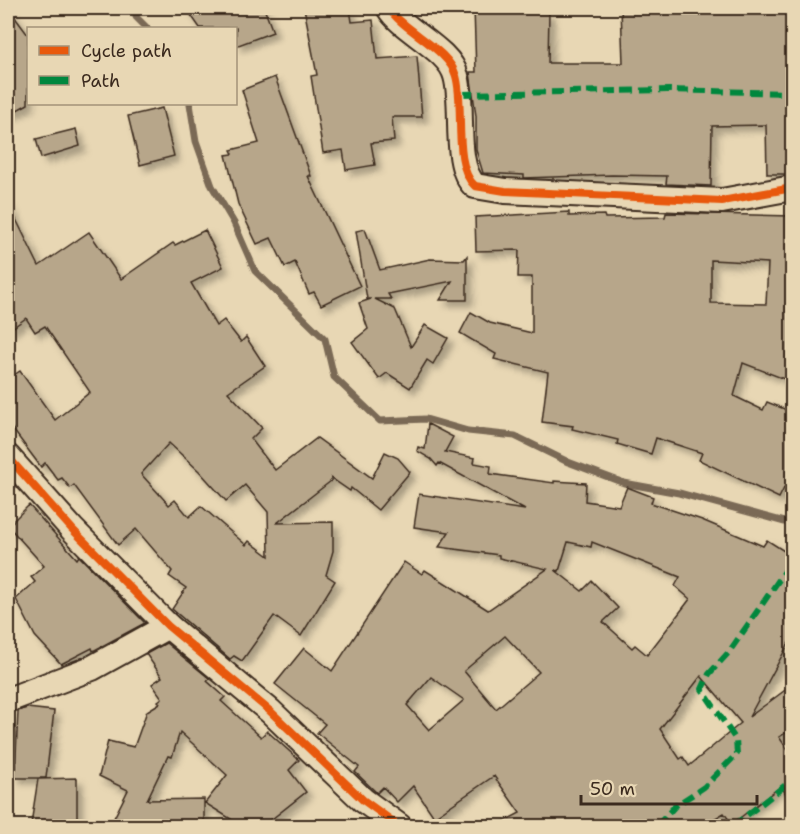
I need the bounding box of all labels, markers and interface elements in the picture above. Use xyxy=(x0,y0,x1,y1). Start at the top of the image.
legend xyxy=(27,27,237,105)
text: Cycle path xyxy=(81,39,172,63)
text: Path xyxy=(81,69,120,93)
scale bar xyxy=(581,768,756,806)
text: 50 m xyxy=(590,777,635,801)

